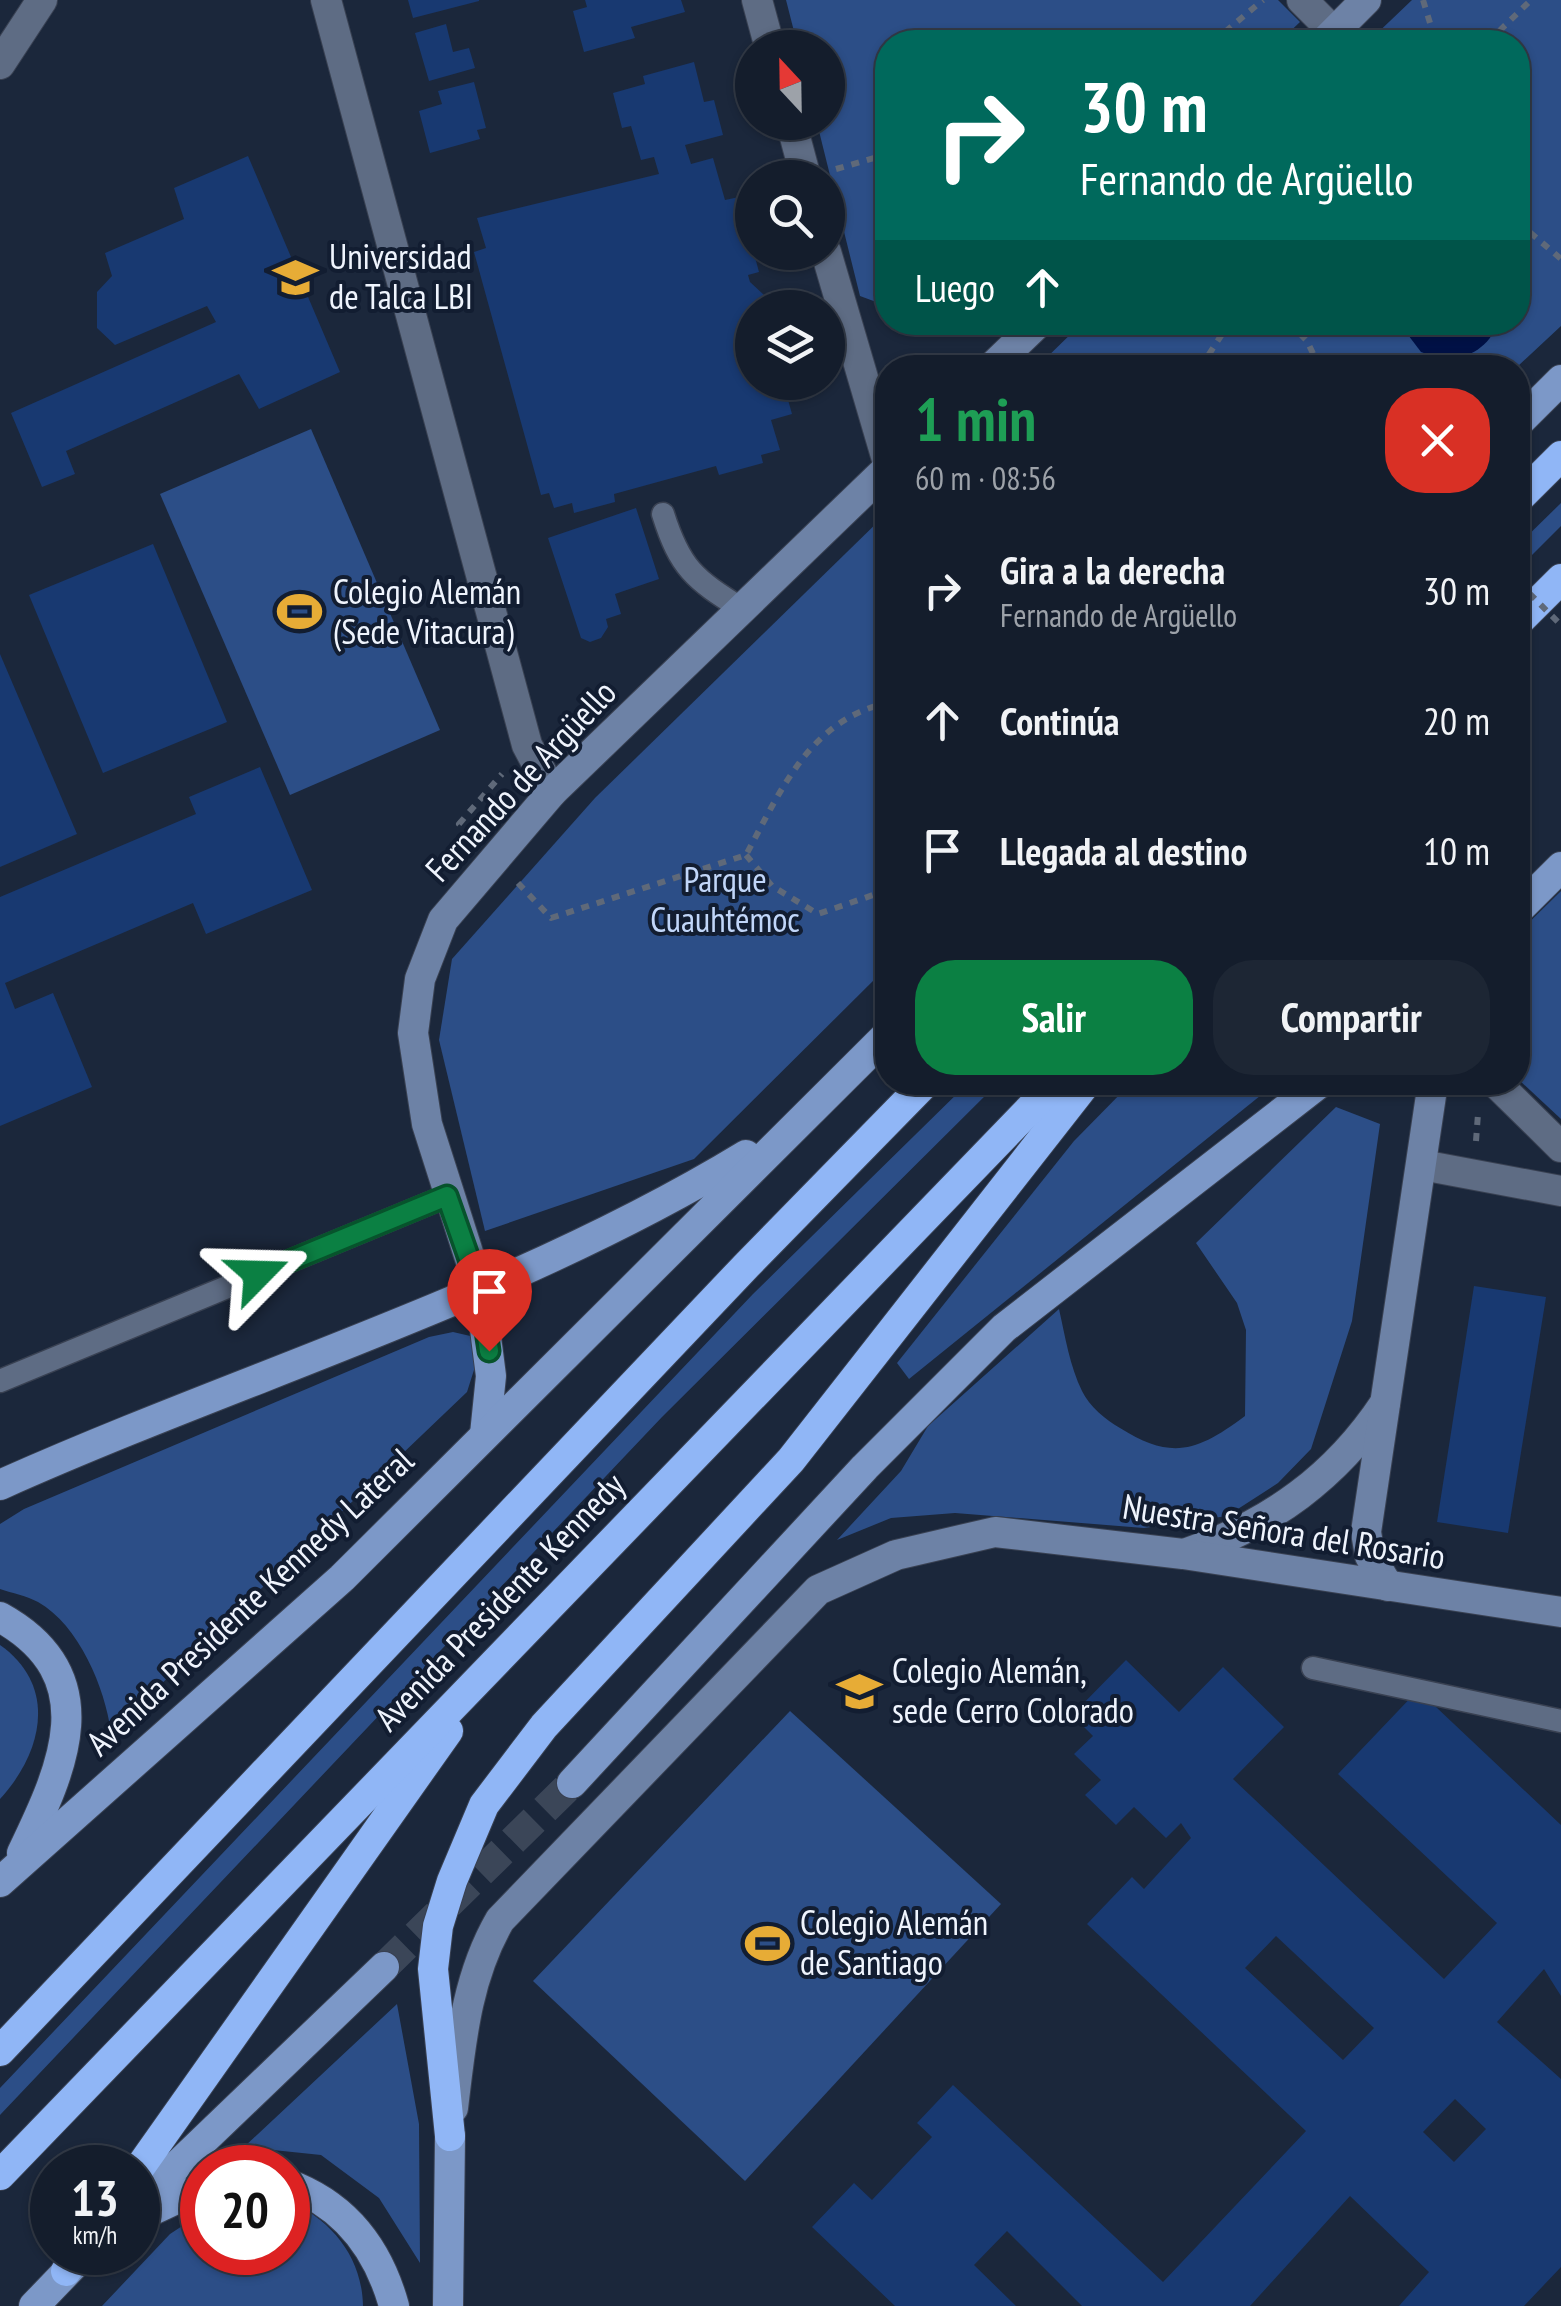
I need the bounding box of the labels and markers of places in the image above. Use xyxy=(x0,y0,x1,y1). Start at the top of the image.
place label: Universidad de Talca LBI xyxy=(329,233,473,319)
school or university icon: Universidad de Talca LBI xyxy=(272,253,320,301)
place label: Colegio Alemán (Sede Vitacura) xyxy=(333,568,521,654)
sports icon: Colegio Alemán (Sede Vitacura) xyxy=(276,588,324,636)
pin xyxy=(447,1249,532,1352)
place label: Colegio Alemán, sede Cerro Colorado xyxy=(892,1647,1134,1733)
school or university icon: Colegio Alemán, sede Cerro Colorado xyxy=(835,1667,883,1715)
place label: Colegio Alemán de Santiago xyxy=(800,1899,988,1985)
sports icon: Colegio Alemán de Santiago xyxy=(743,1919,791,1967)

